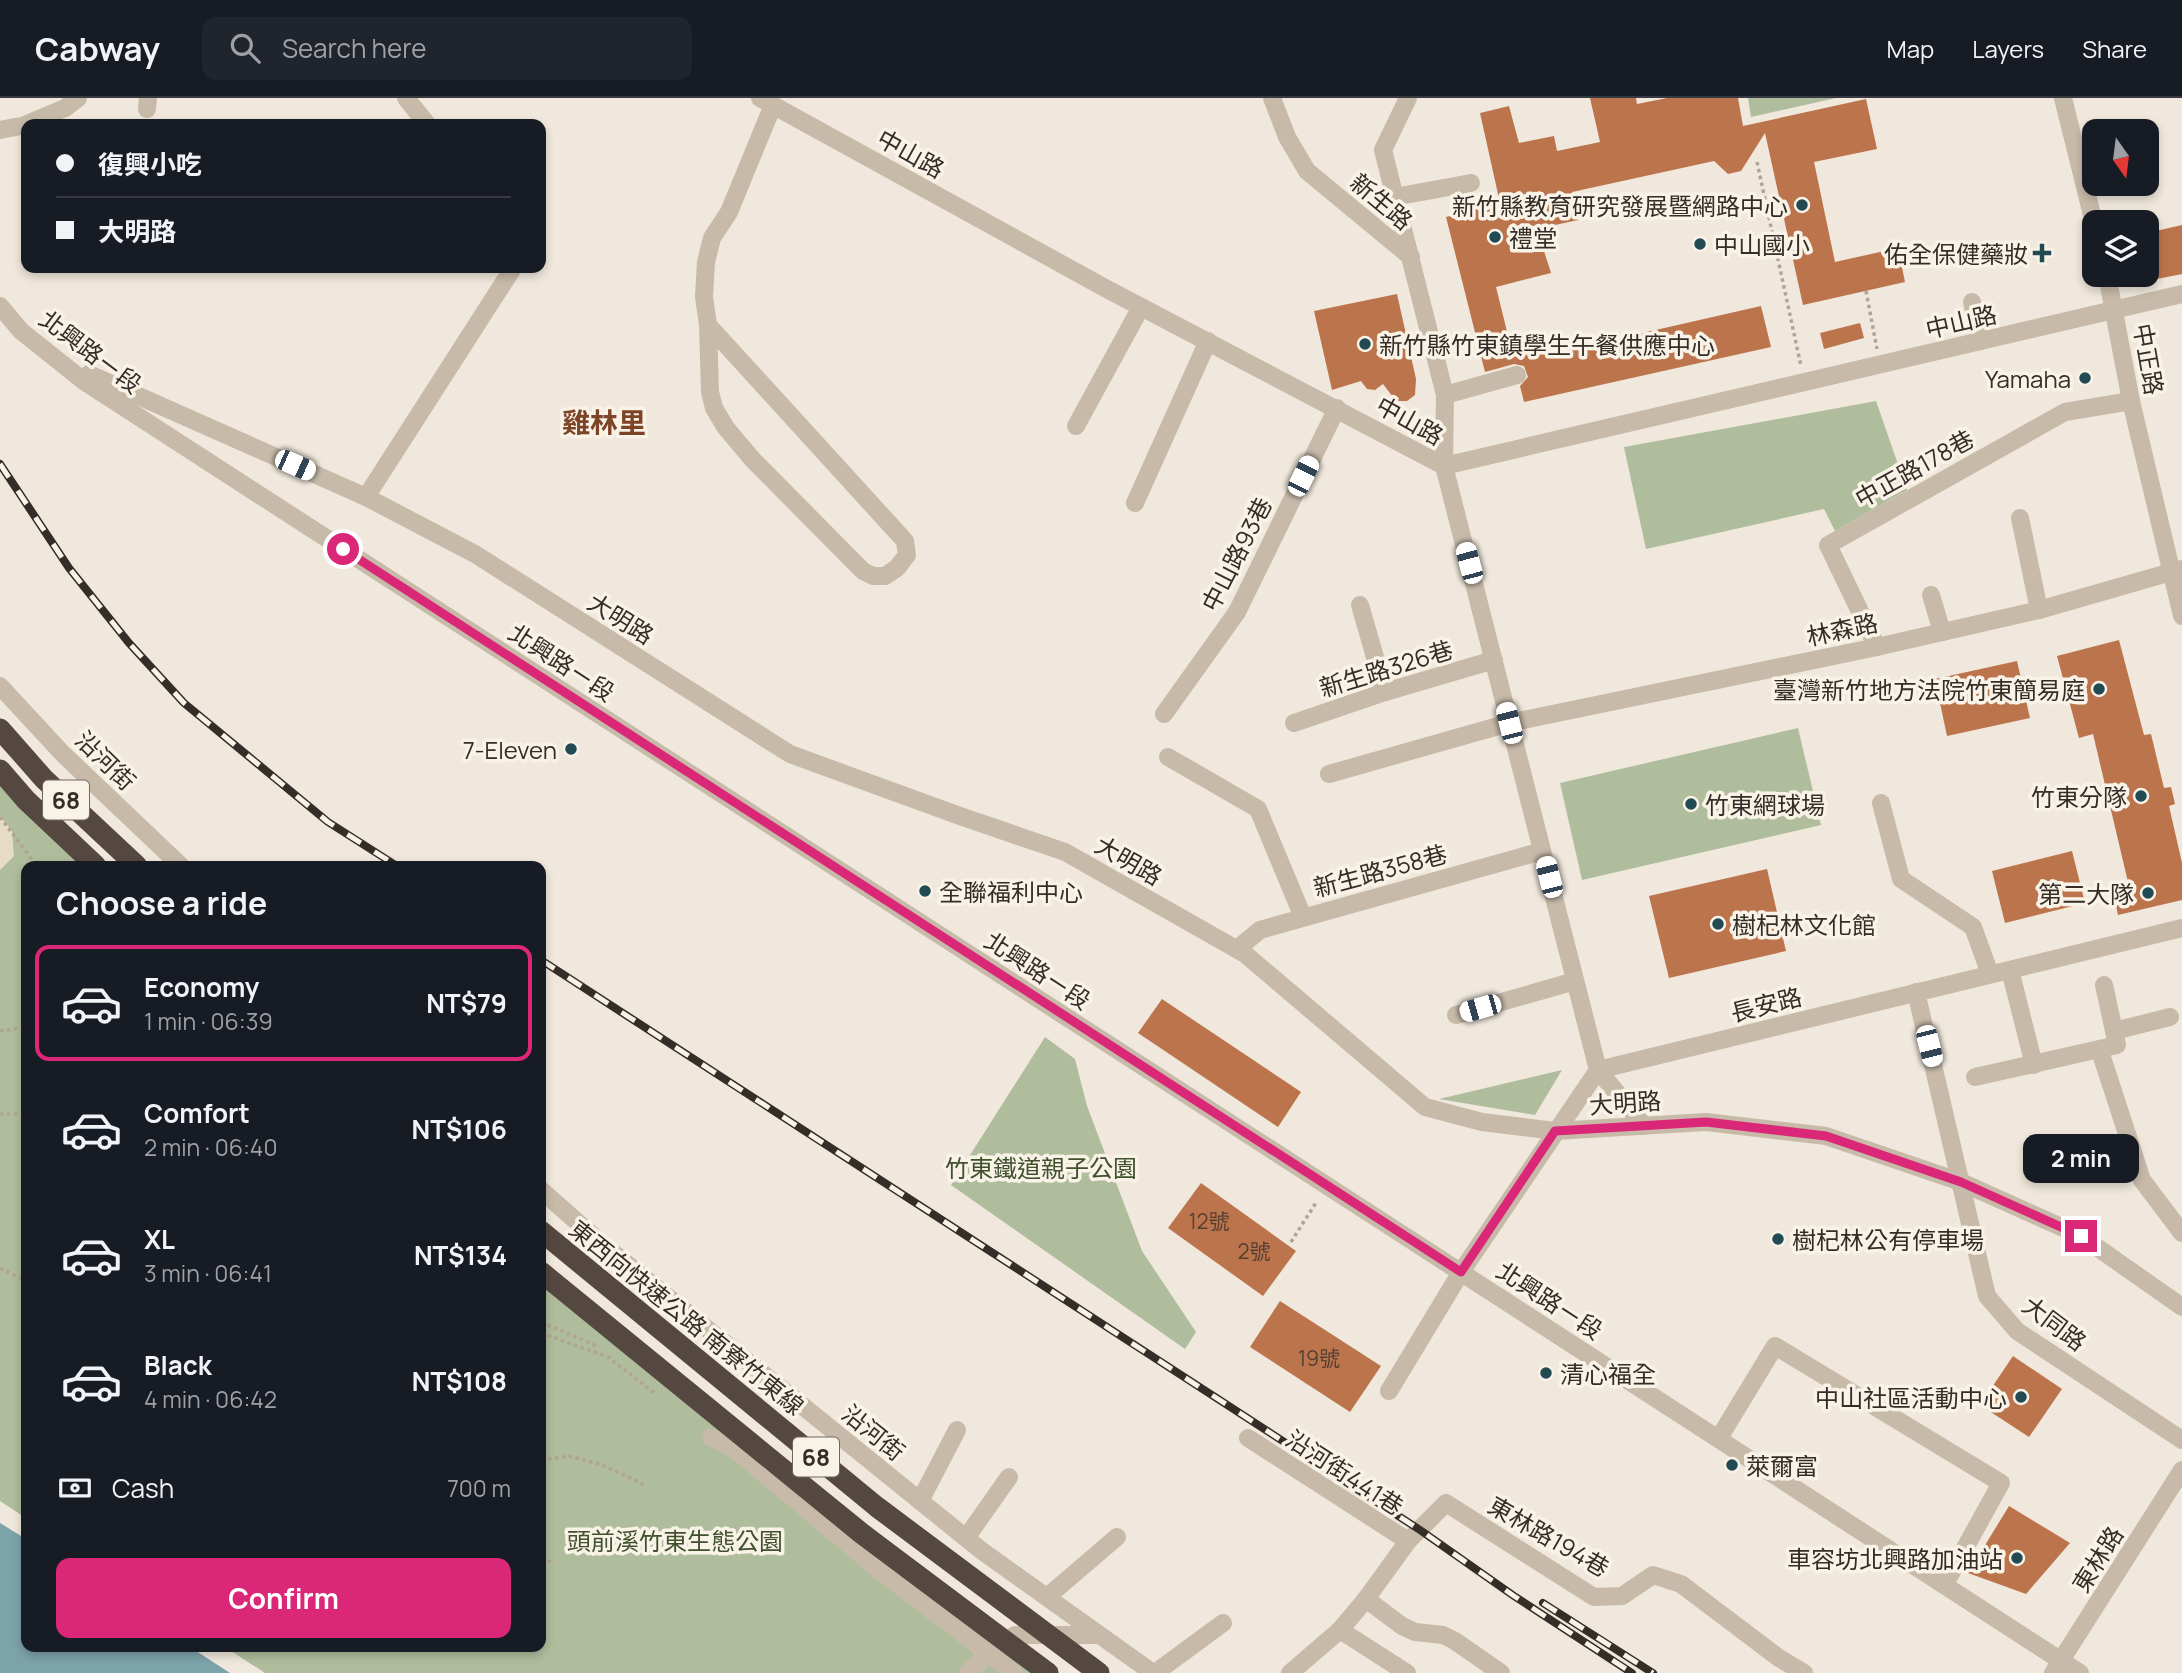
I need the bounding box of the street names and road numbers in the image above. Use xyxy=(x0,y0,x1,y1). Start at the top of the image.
street label: 中山路 xyxy=(872,121,950,185)
street label: 新生路 xyxy=(1344,165,1420,237)
street label: 中山路 xyxy=(1922,297,2000,345)
street label: 北興路ㄧ段 xyxy=(33,302,149,400)
street label: 中正路 xyxy=(2126,321,2172,397)
street label: 中山路 xyxy=(1371,388,1449,452)
street label: 中正路178巷 xyxy=(1849,422,1979,514)
street label: 中山路93巷 xyxy=(1193,491,1279,617)
street label: 大明路 xyxy=(582,585,660,651)
street label: 林森路 xyxy=(1803,605,1881,653)
street label: 北興路ㄧ段 xyxy=(503,615,621,709)
street label: 新生路326巷 xyxy=(1315,632,1457,704)
street label: 沿河街 xyxy=(69,723,143,797)
road number: 68 xyxy=(43,780,89,820)
street label: 大明路 xyxy=(1090,828,1168,892)
street label: 新生路358巷 xyxy=(1310,836,1450,904)
street label: 北興路ㄧ段 xyxy=(979,923,1097,1017)
street label: 長安路 xyxy=(1727,979,1805,1029)
street label: 大明路 xyxy=(1588,1083,1662,1121)
street label: 東西向快速公路 南寮竹東線 xyxy=(563,1212,811,1422)
street label: 北興路ㄧ段 xyxy=(1491,1253,1609,1347)
street label: 大同路 xyxy=(2016,1288,2094,1358)
street label: 沿河街 xyxy=(836,1397,912,1467)
street label: 沿河街441巷 xyxy=(1280,1422,1410,1522)
road number: 68 xyxy=(793,1438,839,1476)
street label: 東林路194巷 xyxy=(1483,1488,1615,1584)
street label: 東林路 xyxy=(2064,1520,2130,1598)

